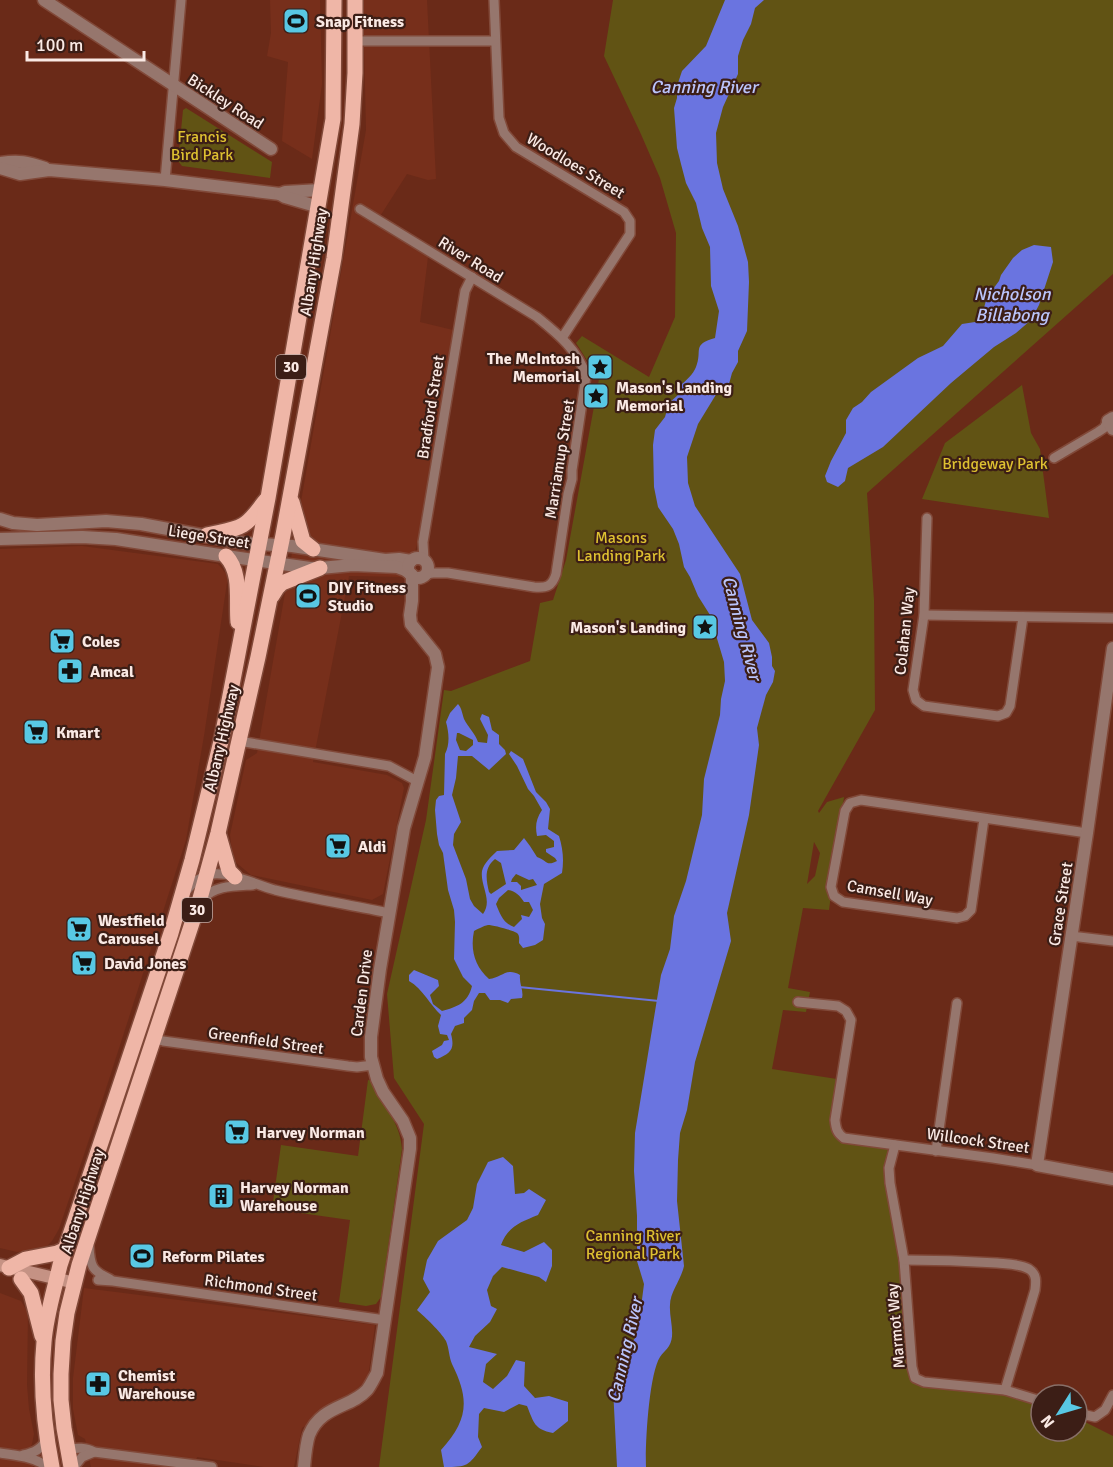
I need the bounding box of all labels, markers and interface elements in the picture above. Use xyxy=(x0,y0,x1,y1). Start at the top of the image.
sports icon: Snap Fitness xyxy=(281,6,311,36)
place label: Snap Fitness xyxy=(316,12,404,32)
scale bar xyxy=(27,24,144,62)
text: 100 m xyxy=(36,34,83,56)
street label: Bickley Road xyxy=(184,70,267,134)
water label: Canning River xyxy=(651,76,760,98)
park label: Francis Bird Park xyxy=(171,127,233,165)
street label: Woodloes Street xyxy=(523,129,629,203)
street label: Albany Highway xyxy=(296,206,332,318)
street label: River Road xyxy=(434,232,507,288)
water label: Nicholson Billabong xyxy=(973,283,1052,326)
place label: The McIntosh Memorial xyxy=(487,349,580,387)
place icon: The McIntosh Memorial xyxy=(585,352,615,382)
street label: Bradford Street xyxy=(413,353,449,460)
road number: 30 xyxy=(276,355,306,379)
place label: Mason's Landing Memorial xyxy=(616,378,732,416)
place icon: Mason's Landing Memorial xyxy=(581,381,611,411)
street label: Marriamup Street xyxy=(541,398,579,520)
park label: Bridgeway Park xyxy=(942,454,1048,474)
street label: Liege Street xyxy=(167,521,251,553)
park label: Masons Landing Park xyxy=(576,528,666,566)
water label: Canning River xyxy=(718,574,767,685)
place label: DIY Fitness Studio xyxy=(328,578,406,616)
sports icon: DIY Fitness Studio xyxy=(293,581,323,611)
street label: Colahan Way xyxy=(890,586,920,676)
place icon: Mason's Landing xyxy=(690,612,720,642)
place label: Mason's Landing xyxy=(570,618,686,638)
supermarket icon: Coles xyxy=(47,626,77,656)
place label: Coles xyxy=(82,632,120,652)
pharmacy icon: Amcal xyxy=(55,656,85,686)
place label: Amcal xyxy=(90,662,134,682)
street label: Albany Highway xyxy=(200,682,244,794)
supermarket icon: Kmart xyxy=(21,717,51,747)
place label: Kmart xyxy=(56,723,100,743)
supermarket icon: Aldi xyxy=(323,831,353,861)
place label: Aldi xyxy=(358,837,386,857)
street label: Grace Street xyxy=(1044,860,1078,948)
street label: Camsell Way xyxy=(845,876,935,910)
road number: 30 xyxy=(182,898,212,922)
place label: Westfield Carousel xyxy=(98,911,165,949)
supermarket icon: Westfield Carousel xyxy=(64,914,94,944)
supermarket icon: David Jones xyxy=(69,948,99,978)
street label: Carden Drive xyxy=(347,948,377,1038)
place label: David Jones xyxy=(104,954,186,974)
street label: Greenfield Street xyxy=(207,1023,325,1059)
supermarket icon: Harvey Norman xyxy=(222,1117,252,1147)
place label: Harvey Norman xyxy=(256,1123,365,1143)
street label: Willcock Street xyxy=(925,1124,1031,1158)
street label: Albany Highway xyxy=(57,1146,109,1256)
place label: Harvey Norman Warehouse xyxy=(240,1178,349,1216)
building icon: Harvey Norman Warehouse xyxy=(206,1181,236,1211)
park label: Canning River Regional Park xyxy=(586,1226,681,1264)
sports icon: Reform Pilates xyxy=(127,1241,157,1271)
place label: Reform Pilates xyxy=(162,1247,265,1267)
street label: Richmond Street xyxy=(203,1270,319,1306)
street label: Marmot Way xyxy=(882,1282,910,1369)
water label: Canning River xyxy=(602,1293,648,1404)
place label: Chemist Warehouse xyxy=(118,1366,195,1404)
pharmacy icon: Chemist Warehouse xyxy=(83,1369,113,1399)
north arrow xyxy=(1029,1383,1089,1443)
text: N xyxy=(1036,1411,1059,1432)

